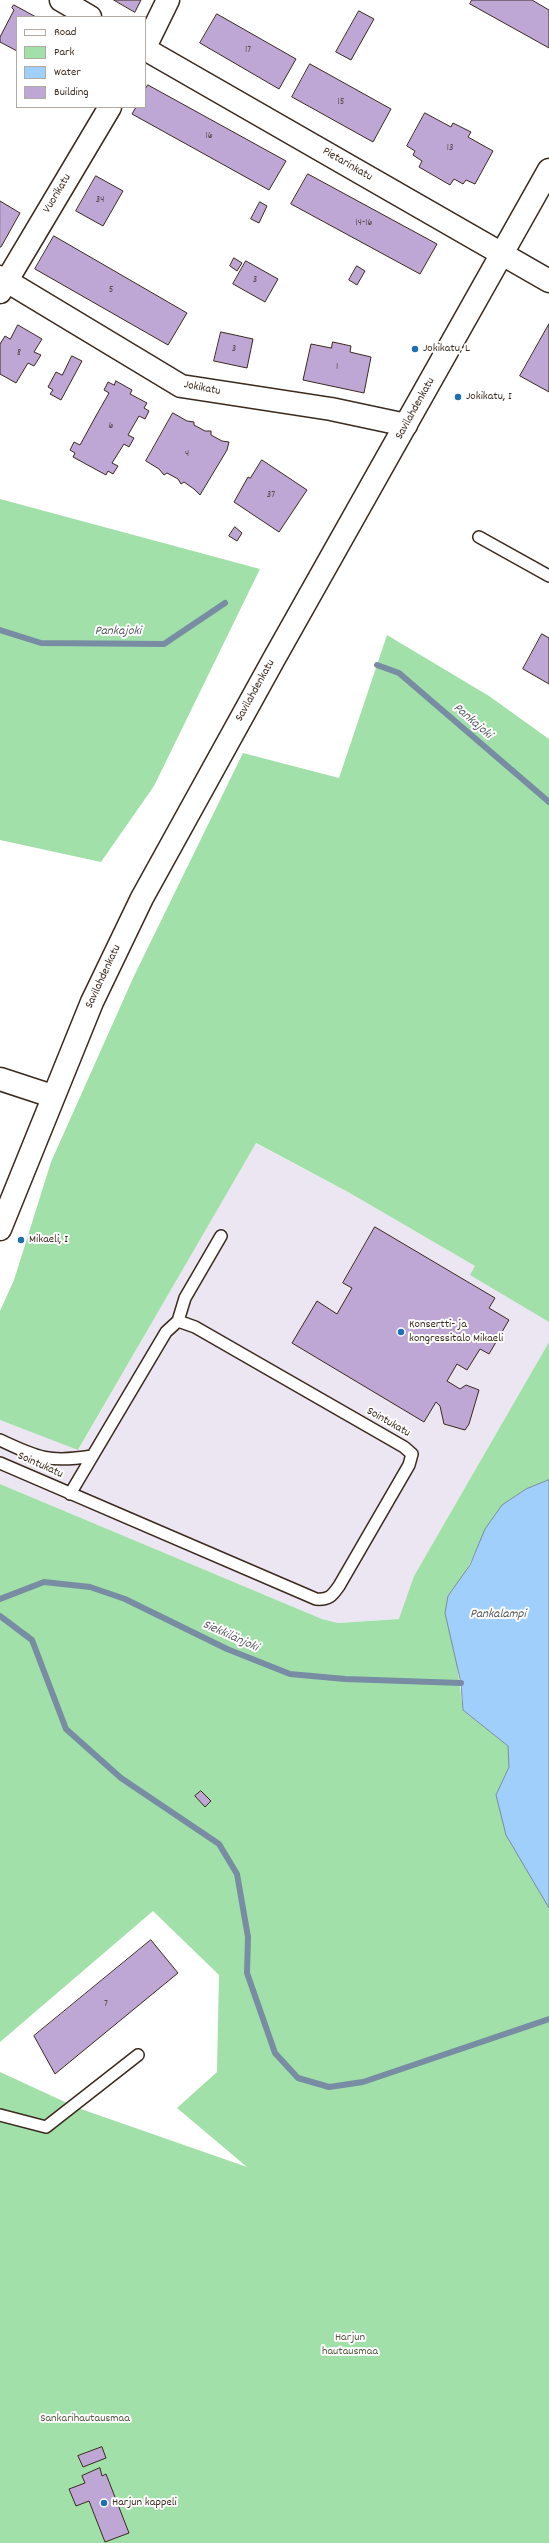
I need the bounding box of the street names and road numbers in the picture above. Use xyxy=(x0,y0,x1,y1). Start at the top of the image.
street label: Pietarinkatu xyxy=(319,145,375,185)
street label: Vuorikatu xyxy=(41,172,75,216)
street label: Savilahdenkatu xyxy=(393,375,439,443)
street label: Jokikatu xyxy=(182,378,222,400)
street label: Savilahdenkatu xyxy=(233,657,279,725)
street label: Savilahdenkatu xyxy=(83,943,125,1011)
street label: Sointukatu xyxy=(364,1405,412,1441)
street label: Sointukatu xyxy=(15,1450,65,1482)

